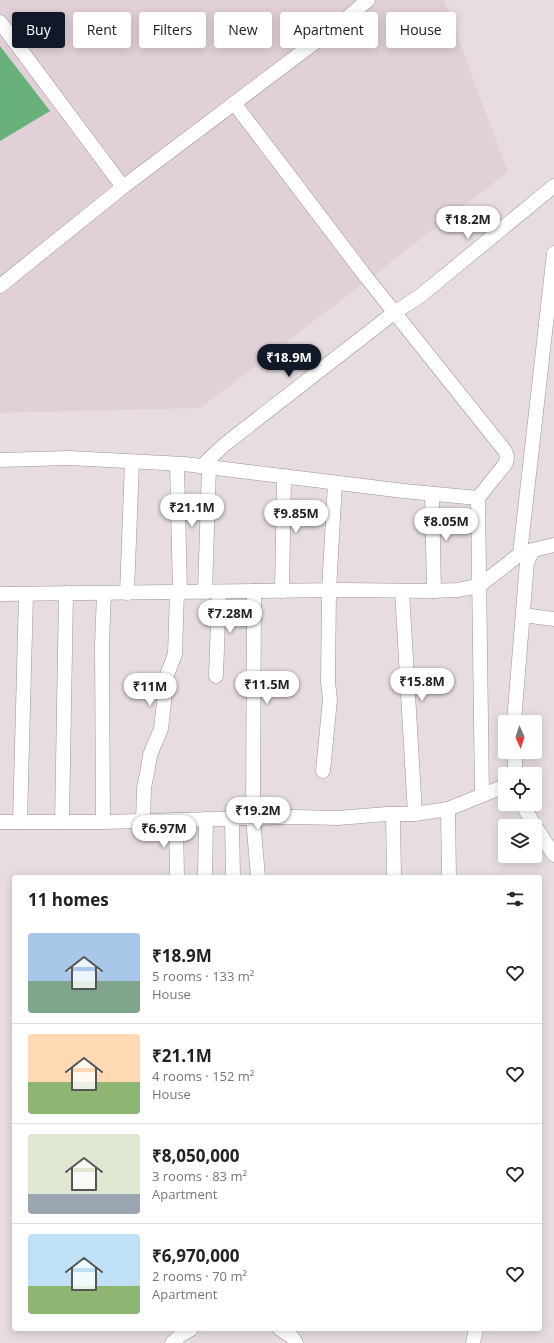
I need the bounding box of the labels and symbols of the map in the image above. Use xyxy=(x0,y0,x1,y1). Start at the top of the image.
pin: ₹18.2M xyxy=(435,206,501,240)
pin: ₹18.9M xyxy=(256,344,322,378)
pin: ₹21.1M xyxy=(159,494,225,528)
pin: ₹9.85M xyxy=(263,500,329,534)
pin: ₹8.05M xyxy=(413,508,479,542)
pin: ₹7.28M xyxy=(197,600,263,634)
pin: ₹15.8M xyxy=(389,668,455,702)
pin: ₹11.5M xyxy=(234,671,300,705)
pin: ₹11M xyxy=(126,673,174,707)
north arrow xyxy=(498,715,542,759)
pin: ₹19.2M xyxy=(225,797,291,831)
pin: ₹6.97M xyxy=(131,815,197,849)

